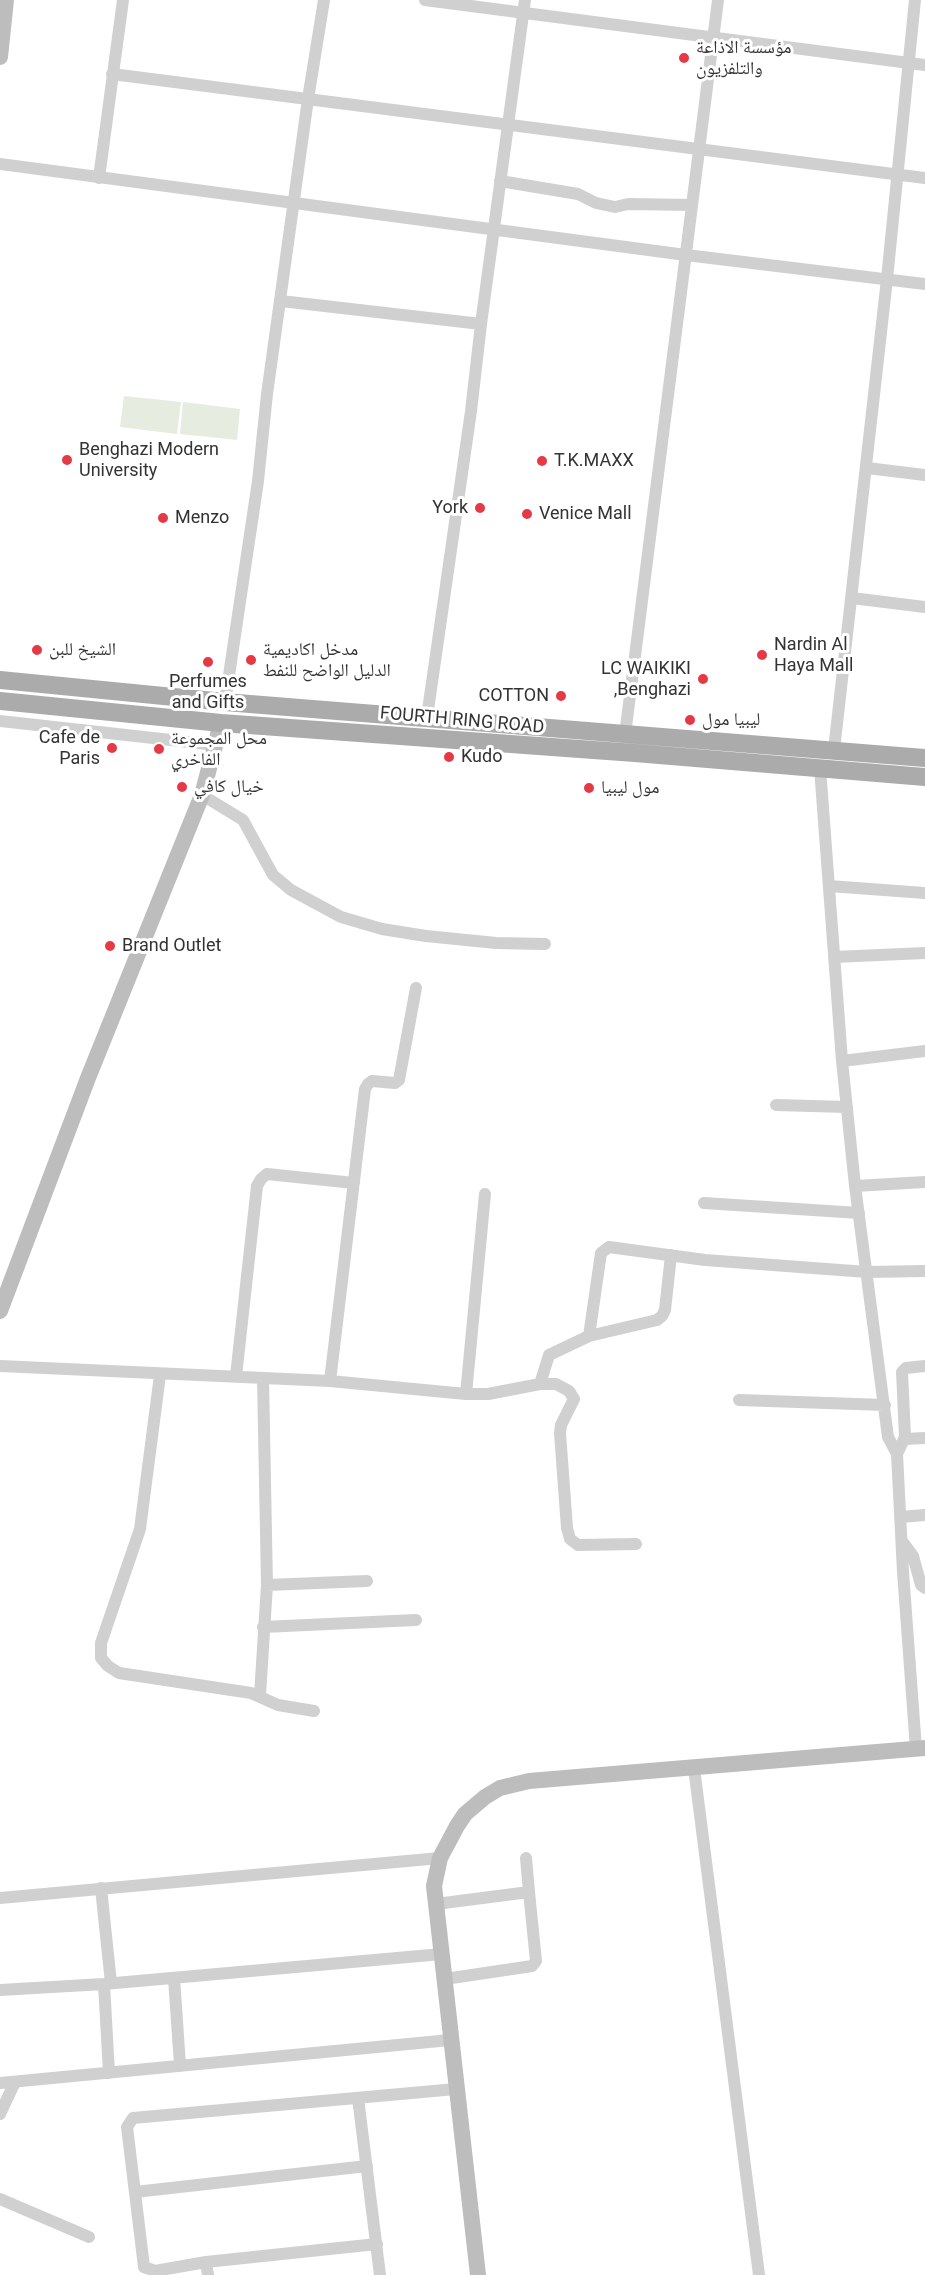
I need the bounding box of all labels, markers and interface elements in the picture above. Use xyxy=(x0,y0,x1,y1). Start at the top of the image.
place label: مؤسسة الاذاعة والتلفزيون xyxy=(696,37,792,80)
marker: مؤسسة الاذاعة والتلفزيون xyxy=(677,51,691,65)
place label: Benghazi Modern University xyxy=(79,439,219,482)
place label: T.K.MAXX xyxy=(554,450,634,472)
marker: Benghazi Modern University xyxy=(60,453,74,467)
marker: T.K.MAXX xyxy=(535,454,549,468)
place label: York xyxy=(432,497,468,519)
marker: York xyxy=(473,501,487,515)
place label: Venice Mall xyxy=(539,503,632,525)
place label: Menzo xyxy=(175,507,229,529)
marker: Venice Mall xyxy=(520,507,534,521)
marker: Menzo xyxy=(156,511,170,525)
place label: Nardin Al Haya Mall xyxy=(774,634,853,676)
place label: الشيخ للبن xyxy=(49,639,116,661)
place label: مدخل اكاديمية الدليل الواضح للنفط xyxy=(263,639,391,682)
marker: الشيخ للبن xyxy=(30,643,44,657)
marker: Nardin Al Haya Mall xyxy=(755,648,769,662)
marker: مدخل اكاديمية الدليل الواضح للنفط xyxy=(244,653,258,667)
marker: Perfumes and Gifts xyxy=(201,655,215,669)
place label: LC WAIKIKI ,Benghazi xyxy=(601,658,691,700)
place label: Perfumes and Gifts xyxy=(169,671,247,714)
marker: LC WAIKIKI ,Benghazi xyxy=(696,672,710,686)
place label: COTTON xyxy=(479,685,549,707)
marker: COTTON xyxy=(554,689,568,703)
street label: FOURTH RING ROAD xyxy=(379,703,545,739)
place label: ليبيا مول xyxy=(702,709,760,731)
marker: ليبيا مول xyxy=(683,713,697,727)
place label: Cafe de Paris xyxy=(39,727,100,770)
place label: محل المجموعة الفاخري xyxy=(171,728,267,771)
marker: Cafe de Paris xyxy=(105,741,119,755)
marker: محل المجموعة الفاخري xyxy=(152,742,166,756)
place label: Kudo xyxy=(461,746,502,768)
marker: Kudo xyxy=(442,750,456,764)
place label: خيال كافي xyxy=(194,776,264,798)
place label: مول ليبيا xyxy=(601,777,659,799)
marker: خيال كافي xyxy=(175,780,189,794)
marker: مول ليبيا xyxy=(582,781,596,795)
place label: Brand Outlet xyxy=(122,935,221,957)
marker: Brand Outlet xyxy=(103,939,117,953)

